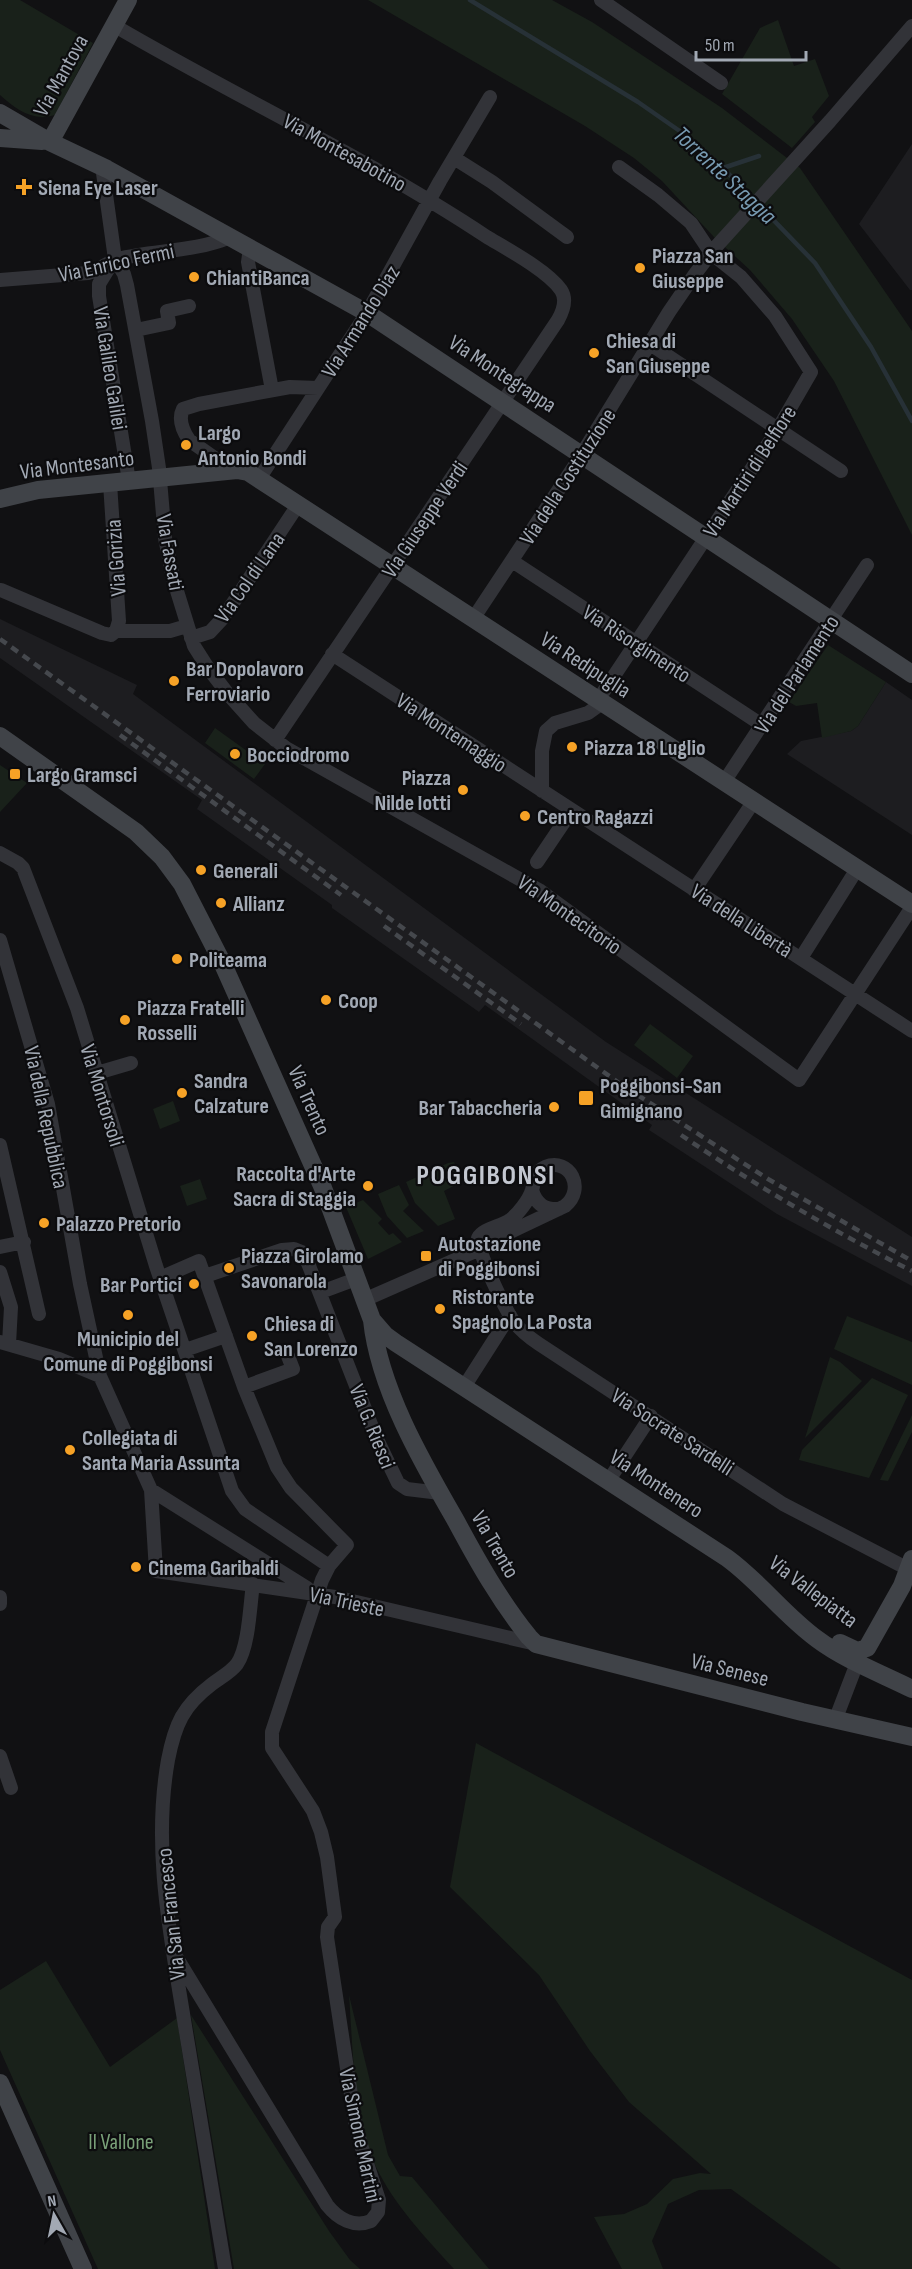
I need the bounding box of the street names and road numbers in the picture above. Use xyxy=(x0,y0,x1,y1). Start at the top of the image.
street label: Via Mantova xyxy=(28,30,95,121)
street label: Via Montesabotino xyxy=(278,108,411,198)
street label: Via Enrico Fermi xyxy=(56,238,177,289)
street label: Via Armando Diaz xyxy=(316,261,406,383)
street label: Via Galileo Galilei xyxy=(86,305,133,432)
street label: Via Montegrappa xyxy=(443,329,561,419)
street label: Via Martiri di Belfiore xyxy=(698,401,803,543)
street label: Via della Costituzione xyxy=(514,403,623,550)
street label: Via Montesanto xyxy=(19,445,136,486)
street label: Via Giuseppe Verdi xyxy=(376,456,474,583)
street label: Via Fassati xyxy=(150,512,190,593)
street label: Via Gorizia xyxy=(100,519,133,597)
street label: Via Col di Lana xyxy=(209,527,291,628)
street label: Via Risorgimento xyxy=(577,599,696,689)
street label: Via del Parlamento xyxy=(749,610,846,739)
street label: Via Redipuglia xyxy=(535,626,635,704)
street label: Via Montemaggio xyxy=(391,687,512,779)
street label: Via Montecitorio xyxy=(512,869,627,961)
street label: Via della Libertà xyxy=(685,878,797,964)
street label: Via Montorsoli xyxy=(73,1041,130,1150)
street label: Via della Repubblica xyxy=(17,1044,74,1191)
street label: Via Trento xyxy=(281,1062,336,1140)
street label: Via G. Riesci xyxy=(343,1380,401,1473)
street label: Via Socrate Sardelli xyxy=(606,1383,739,1482)
street label: Via Montenero xyxy=(604,1444,708,1525)
street label: Via Trento xyxy=(465,1506,525,1583)
street label: Via Vallepiatta xyxy=(763,1550,863,1634)
street label: Via Trieste xyxy=(307,1581,387,1624)
street label: Via Senese xyxy=(688,1648,771,1693)
street label: Via San Francesco xyxy=(151,1847,192,1981)
street label: Via Simone Martini xyxy=(332,2066,387,2205)

